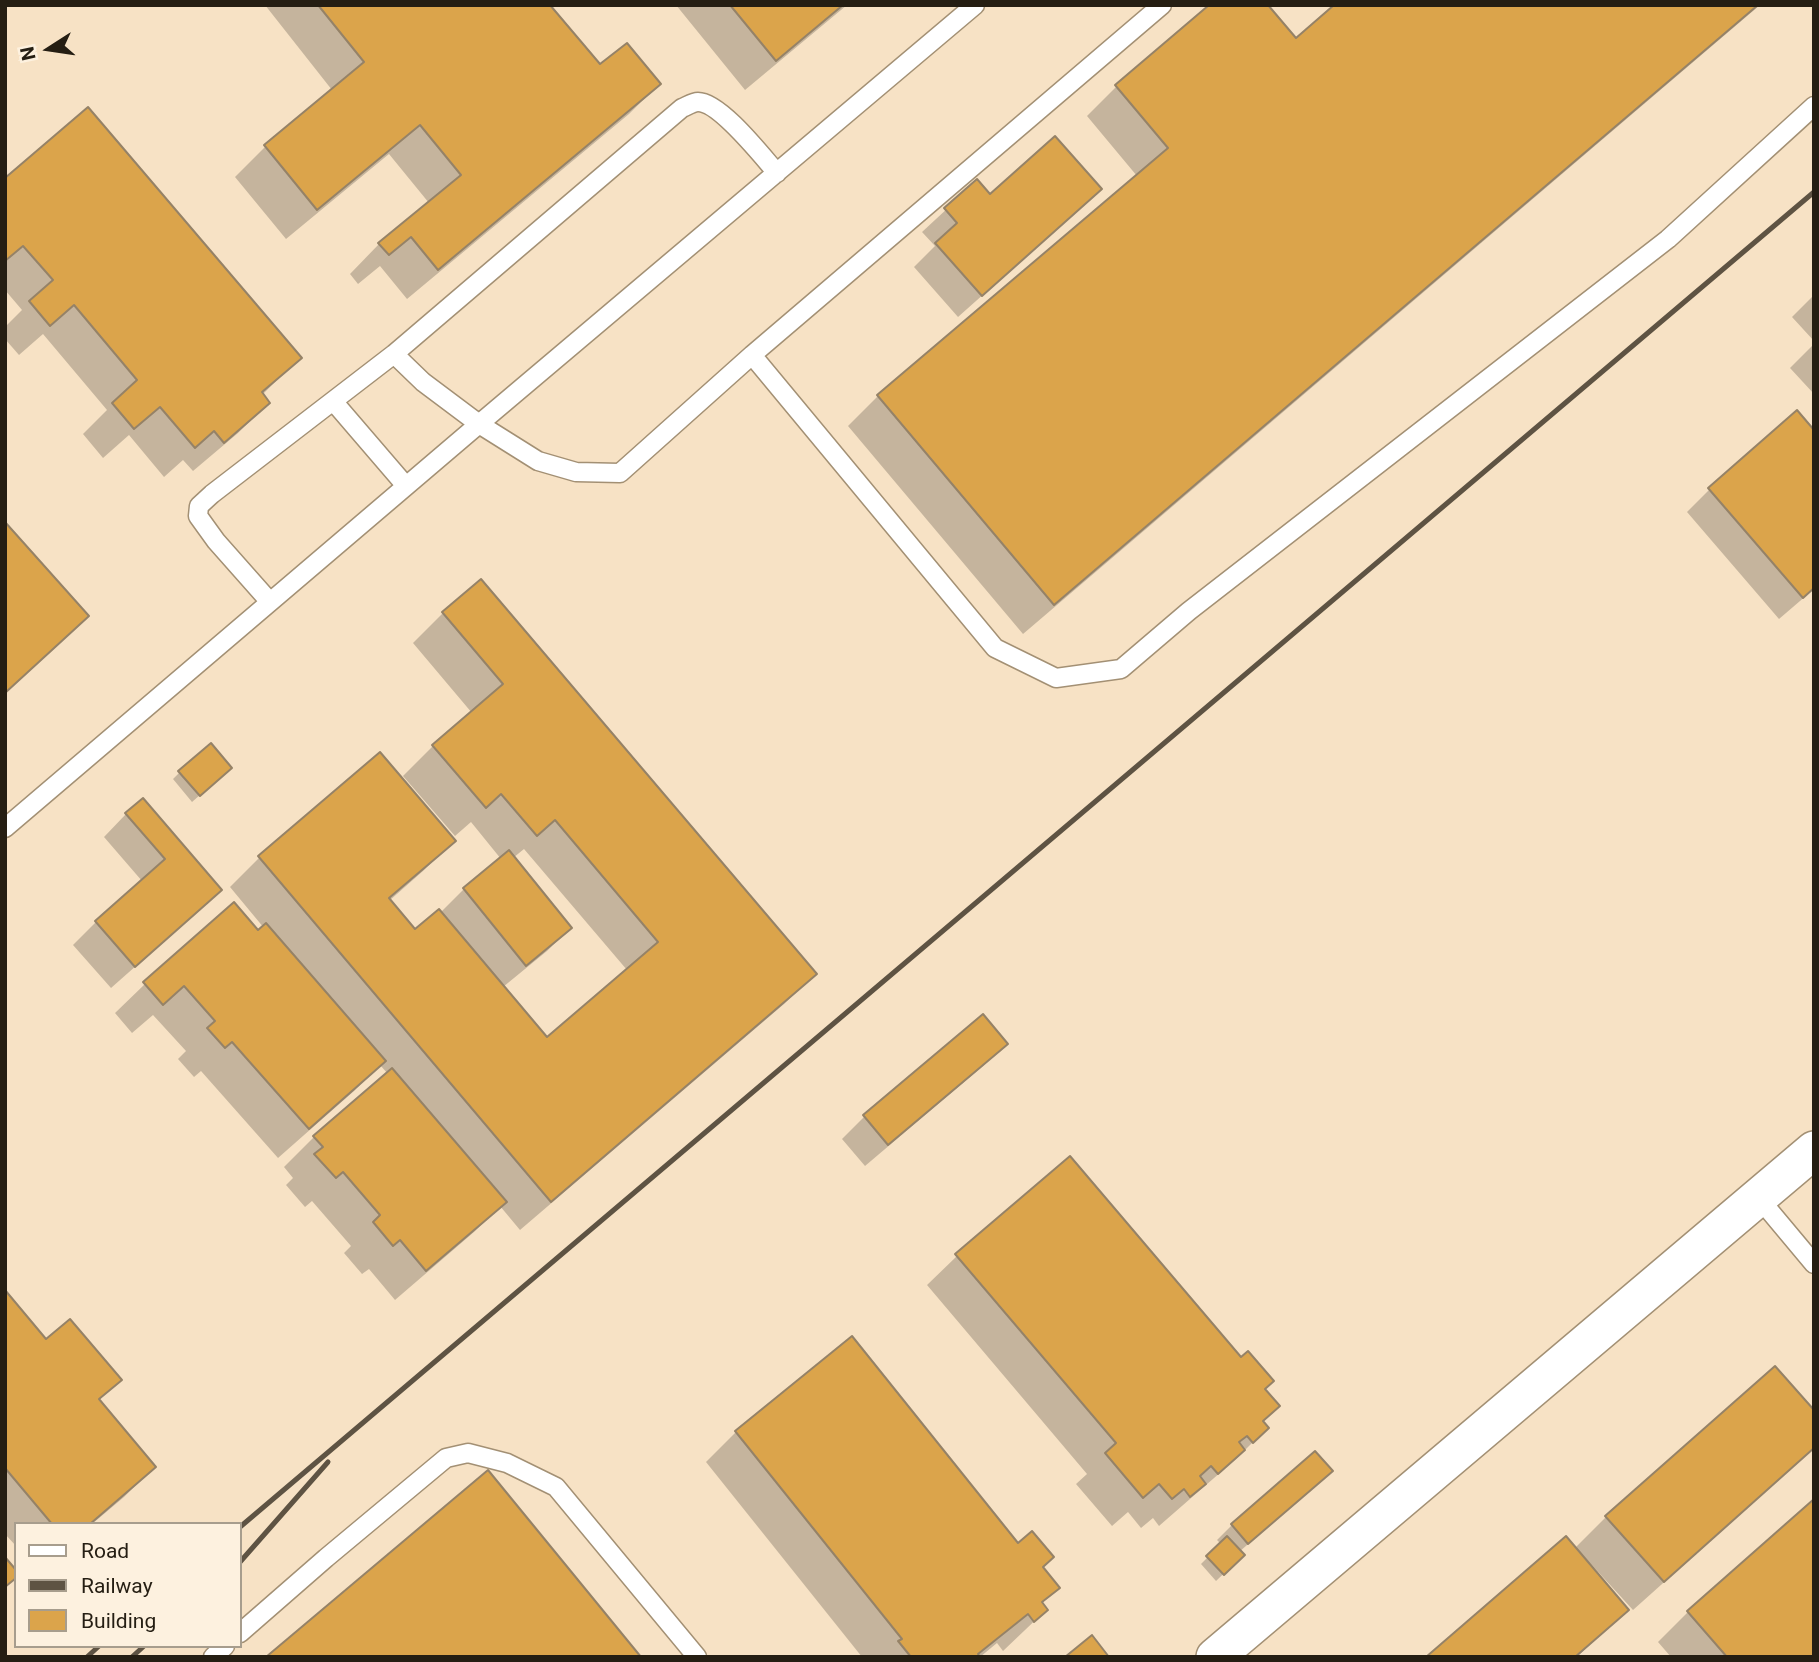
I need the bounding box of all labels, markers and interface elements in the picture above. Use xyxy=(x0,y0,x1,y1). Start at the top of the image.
north arrow xyxy=(14,14,84,84)
text: N xyxy=(15,45,41,62)
legend xyxy=(14,1522,242,1648)
text: Road xyxy=(81,1539,129,1563)
text: Railway xyxy=(81,1574,153,1598)
text: Building xyxy=(81,1609,156,1633)

